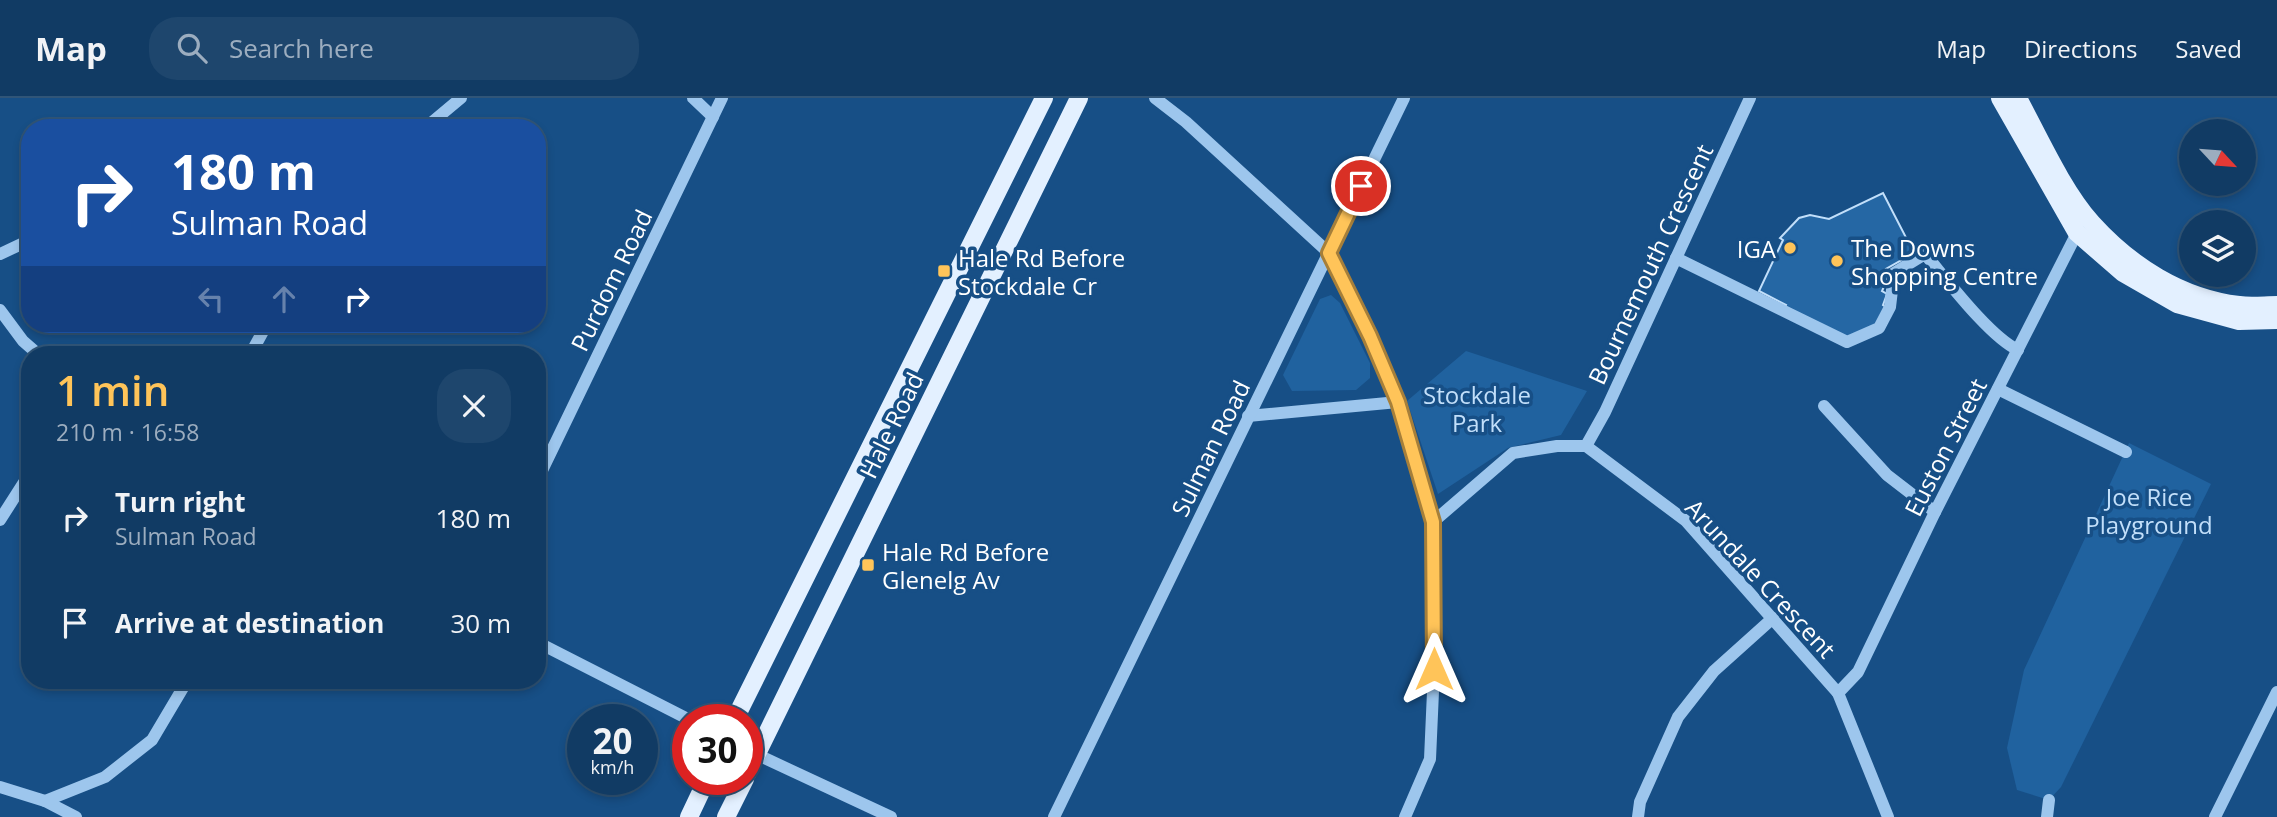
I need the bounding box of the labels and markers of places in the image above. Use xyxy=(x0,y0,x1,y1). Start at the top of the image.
pin xyxy=(1331,156,1391,216)
place label: The Downs Shopping Centre xyxy=(1851,231,2038,292)
place label: IGA xyxy=(1737,232,1777,265)
marker: IGA xyxy=(1782,240,1798,256)
place label: Hale Rd Before Stockdale Cr xyxy=(958,241,1125,302)
marker: The Downs Shopping Centre xyxy=(1829,253,1845,269)
marker: Hale Rd Before Stockdale Cr xyxy=(936,263,952,279)
place label: Hale Rd Before Glenelg Av xyxy=(882,535,1049,596)
marker: Hale Rd Before Glenelg Av xyxy=(860,557,876,573)

